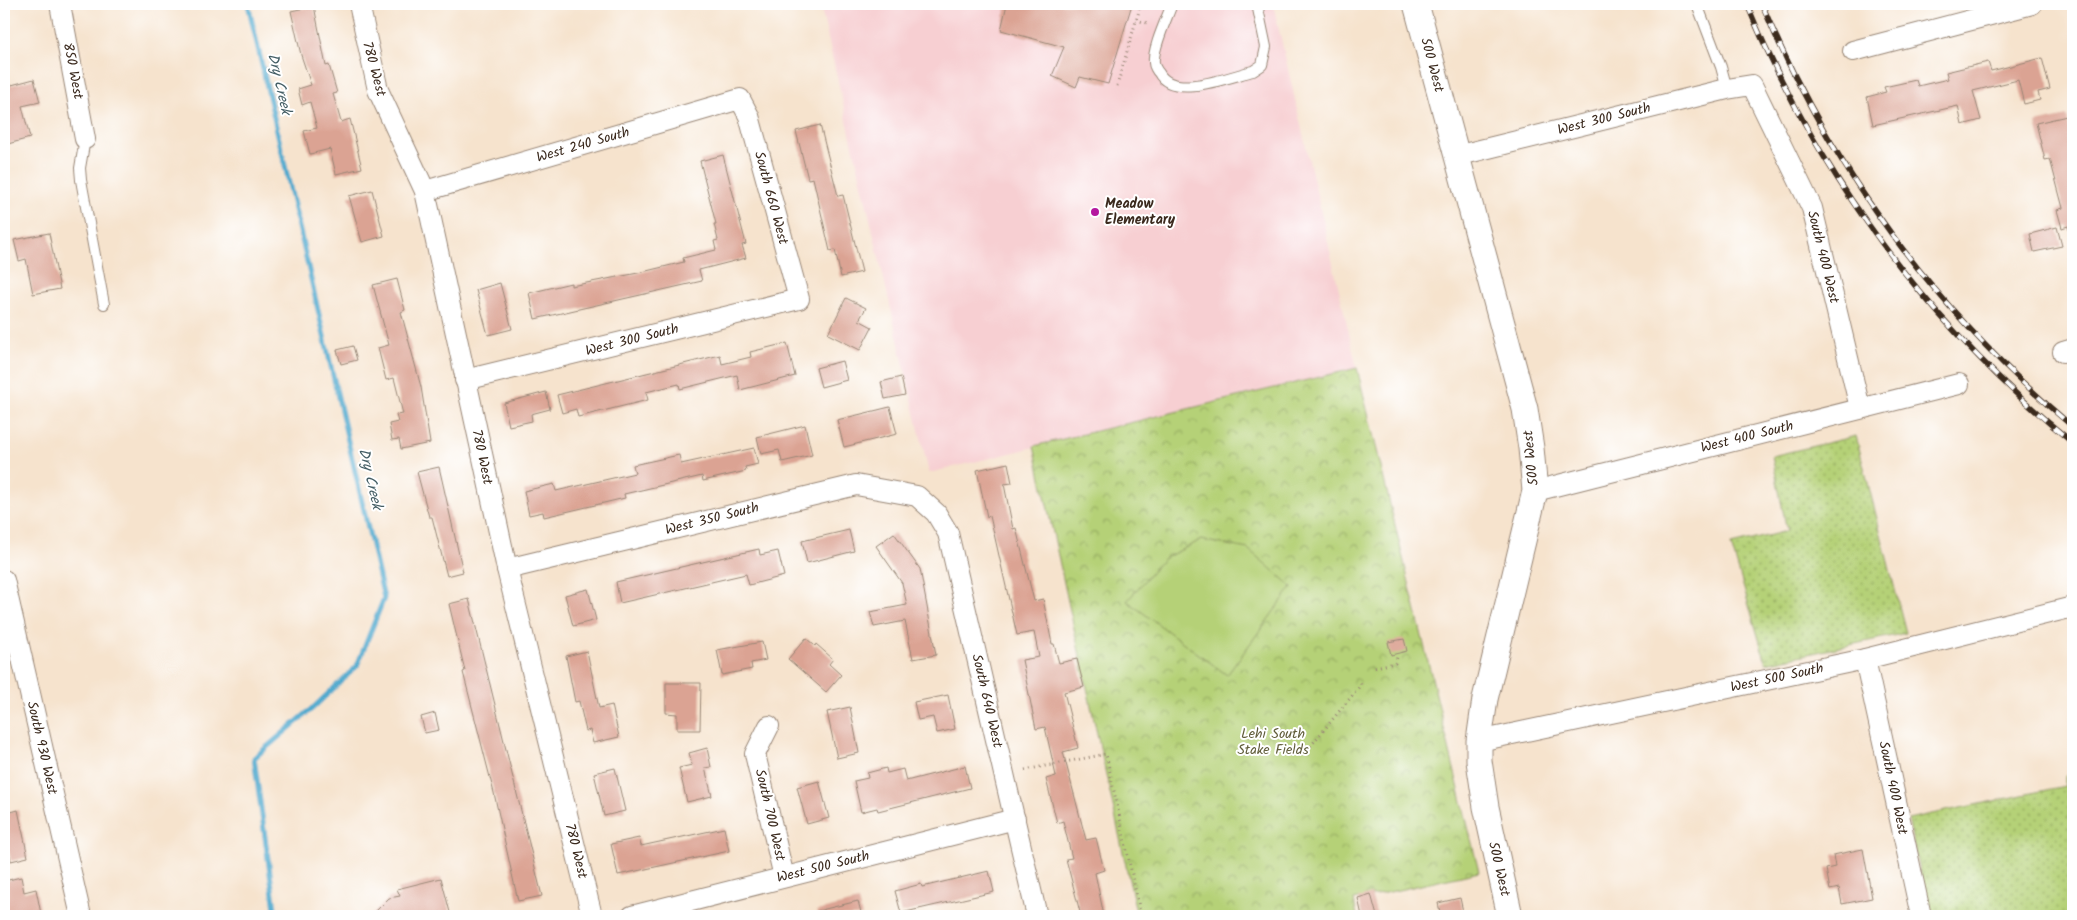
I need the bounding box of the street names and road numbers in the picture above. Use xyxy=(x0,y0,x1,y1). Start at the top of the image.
street label: 500 West xyxy=(1414,35,1450,95)
street label: 780 West xyxy=(356,39,392,100)
street label: 850 West xyxy=(57,41,89,102)
street label: West 300 South xyxy=(1555,97,1653,141)
street label: West 240 South xyxy=(534,121,632,169)
street label: South 660 West xyxy=(748,149,794,248)
street label: South 400 West xyxy=(1801,208,1845,306)
street label: West 300 South xyxy=(583,318,681,362)
street label: West 400 South xyxy=(1698,415,1796,459)
street label: 780 West xyxy=(465,427,499,487)
street label: 500 West xyxy=(1517,429,1545,487)
street label: West 350 South xyxy=(663,497,761,541)
street label: South 640 West xyxy=(966,652,1009,751)
street label: West 500 South xyxy=(1728,657,1826,699)
street label: South 930 West xyxy=(21,699,64,797)
street label: South 400 West xyxy=(1872,739,1914,837)
street label: South 700 West xyxy=(749,767,791,864)
street label: 780 West xyxy=(559,821,594,881)
street label: 500 West xyxy=(1482,839,1516,899)
street label: West 500 South xyxy=(774,845,872,889)

